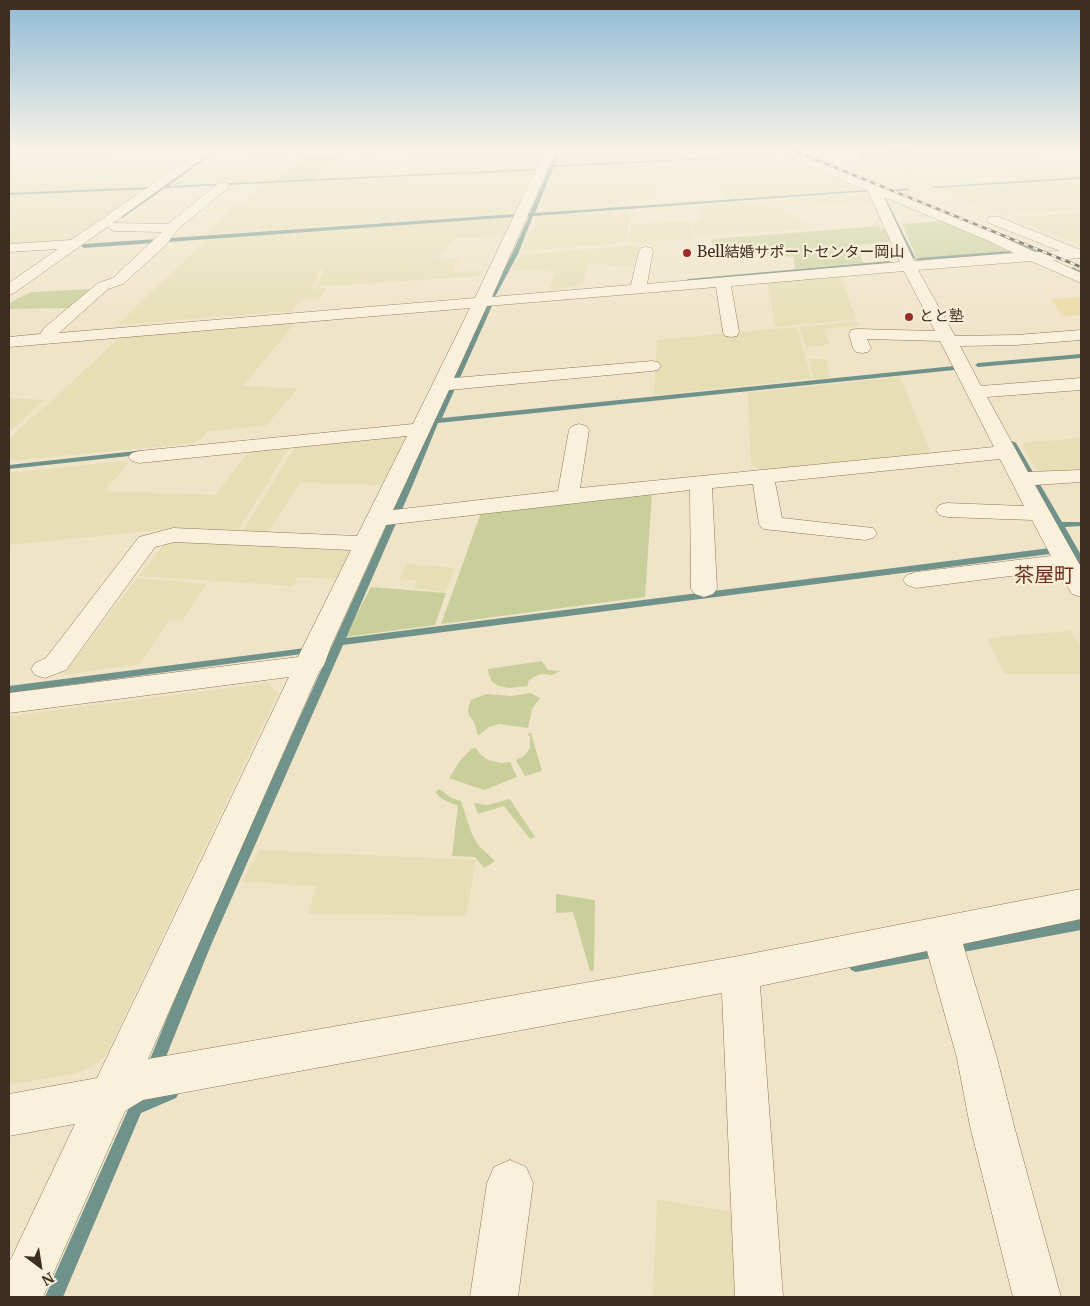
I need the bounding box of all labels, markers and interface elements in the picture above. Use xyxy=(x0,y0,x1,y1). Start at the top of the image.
place label: Bell結婚サポートセンター岡山 xyxy=(697,244,905,262)
marker: Bell結婚サポートセンター岡山 xyxy=(681,247,693,259)
place label: とと塾 xyxy=(919,308,964,326)
marker: とと塾 xyxy=(903,311,915,323)
district label: 茶屋町 xyxy=(1014,564,1074,588)
north arrow xyxy=(15,1241,65,1291)
text: N xyxy=(38,1268,57,1289)

